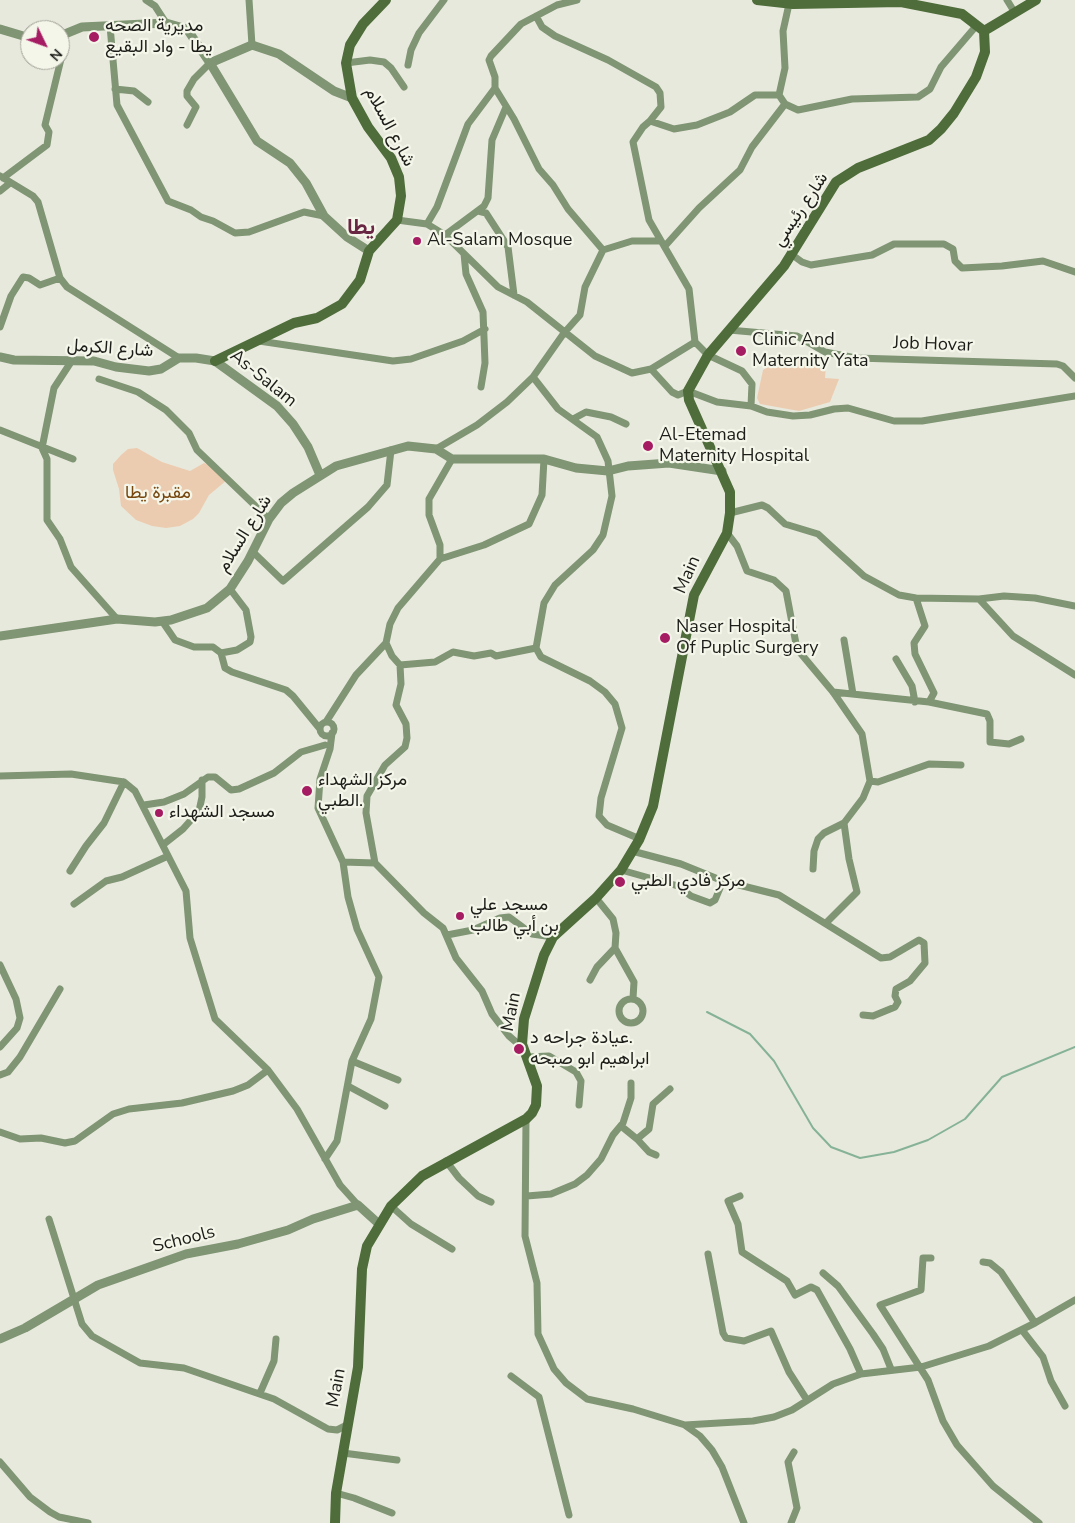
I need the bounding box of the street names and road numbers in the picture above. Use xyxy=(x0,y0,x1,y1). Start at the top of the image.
street label: شارع السلام xyxy=(359,84,419,170)
street label: شارع رئيسي xyxy=(768,169,834,251)
street label: Job Hovar xyxy=(893,333,973,357)
street label: شارع الكرمل xyxy=(66,335,154,363)
street label: As-Salam xyxy=(225,345,301,413)
street label: شارع السلام xyxy=(213,491,277,577)
street label: Main xyxy=(670,553,706,597)
street label: Main xyxy=(498,991,526,1033)
street label: Schools xyxy=(151,1222,217,1258)
street label: Main xyxy=(323,1367,351,1409)

